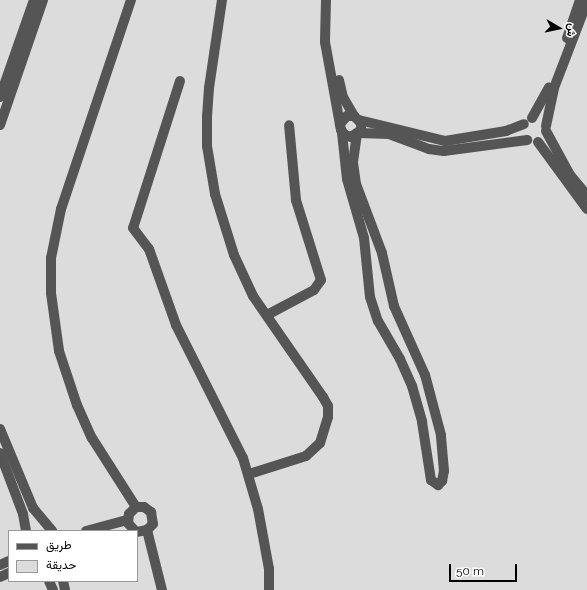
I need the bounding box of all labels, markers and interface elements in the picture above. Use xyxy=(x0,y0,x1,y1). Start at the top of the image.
north arrow xyxy=(539,8,579,48)
text: ش xyxy=(564,22,579,38)
legend xyxy=(8,530,138,582)
text: طريق xyxy=(46,538,71,552)
scale bar xyxy=(451,556,519,582)
text: حديقة xyxy=(46,558,76,572)
text: 50 m xyxy=(456,564,484,578)

